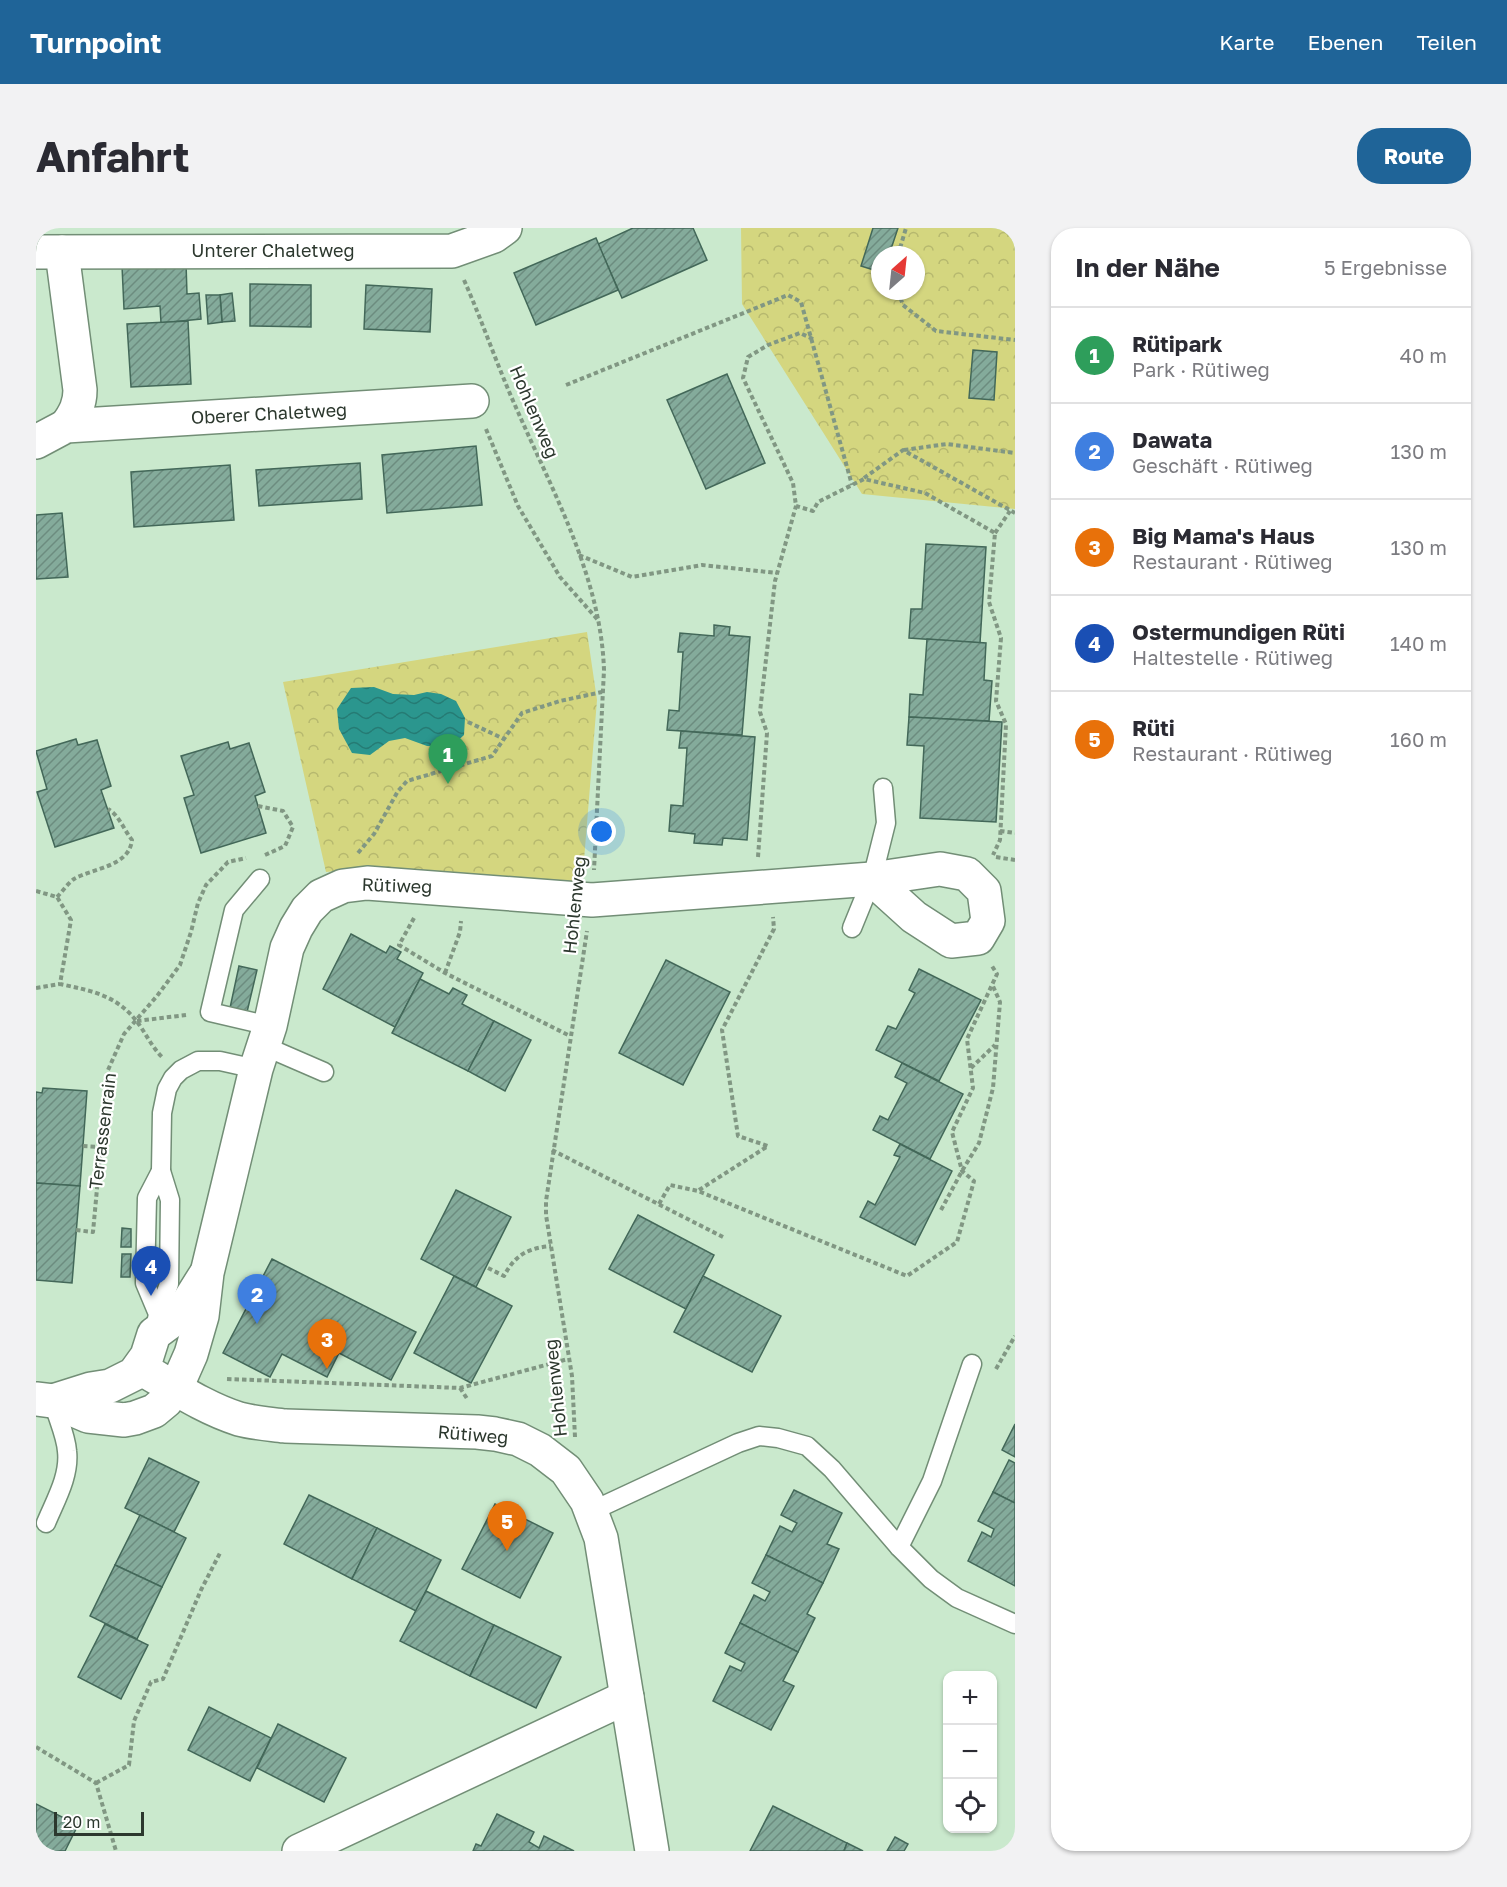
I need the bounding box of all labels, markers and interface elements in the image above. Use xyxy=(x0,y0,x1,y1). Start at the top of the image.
text: Turnpoint xyxy=(30,26,161,59)
text: Karte xyxy=(1219,29,1275,55)
text: Ebenen xyxy=(1308,29,1383,55)
text: Teilen xyxy=(1416,29,1477,55)
button: Route xyxy=(1357,128,1471,184)
text: Anfahrt xyxy=(36,131,190,181)
street label: Unterer Chaletweg xyxy=(191,239,355,261)
north arrow xyxy=(871,246,925,300)
text: In der Nähe xyxy=(1075,252,1220,283)
text: 5 Ergebnisse xyxy=(1324,255,1447,279)
text: Rütipark xyxy=(1132,330,1223,357)
text: 1 xyxy=(1089,343,1100,367)
text: 40 m xyxy=(1400,343,1447,367)
text: Park · Rütiweg xyxy=(1132,357,1270,381)
street label: Hohlenweg xyxy=(506,362,564,461)
street label: Oberer Chaletweg xyxy=(190,398,348,428)
text: Dawata xyxy=(1132,426,1212,453)
text: 2 xyxy=(1088,439,1101,463)
text: 130 m xyxy=(1391,439,1447,463)
text: Geschäft · Rütiweg xyxy=(1132,453,1313,477)
text: Big Mama's Haus xyxy=(1132,522,1315,549)
text: 3 xyxy=(1088,535,1101,559)
text: 130 m xyxy=(1391,535,1447,559)
text: Restaurant · Rütiweg xyxy=(1132,549,1333,573)
text: Ostermundigen Rüti xyxy=(1132,618,1345,645)
text: 4 xyxy=(1088,631,1101,655)
text: 140 m xyxy=(1390,631,1447,655)
text: Haltestelle · Rütiweg xyxy=(1132,645,1333,669)
text: Rüti xyxy=(1132,714,1175,741)
text: 5 xyxy=(1088,727,1101,751)
text: 160 m xyxy=(1390,727,1447,751)
pin: 1 xyxy=(428,734,468,784)
text: Restaurant · Rütiweg xyxy=(1132,741,1333,765)
your location xyxy=(587,817,616,846)
street label: Hohlenweg xyxy=(558,855,590,955)
street label: Rütiweg xyxy=(361,873,433,897)
street label: Terrassenrain xyxy=(84,1071,120,1191)
pin: 4 xyxy=(132,1246,170,1296)
pin: 2 xyxy=(238,1274,276,1324)
pin: 3 xyxy=(308,1320,346,1369)
street label: Hohlenweg xyxy=(539,1338,571,1438)
street label: Rütiweg xyxy=(437,1420,509,1448)
pin: 5 xyxy=(488,1502,526,1551)
map controls xyxy=(943,1671,997,1833)
button: + xyxy=(943,1671,997,1725)
button: − xyxy=(943,1725,997,1779)
button: locate xyxy=(943,1779,997,1833)
scale bar xyxy=(54,1809,144,1836)
text: 20 m xyxy=(63,1812,100,1832)

